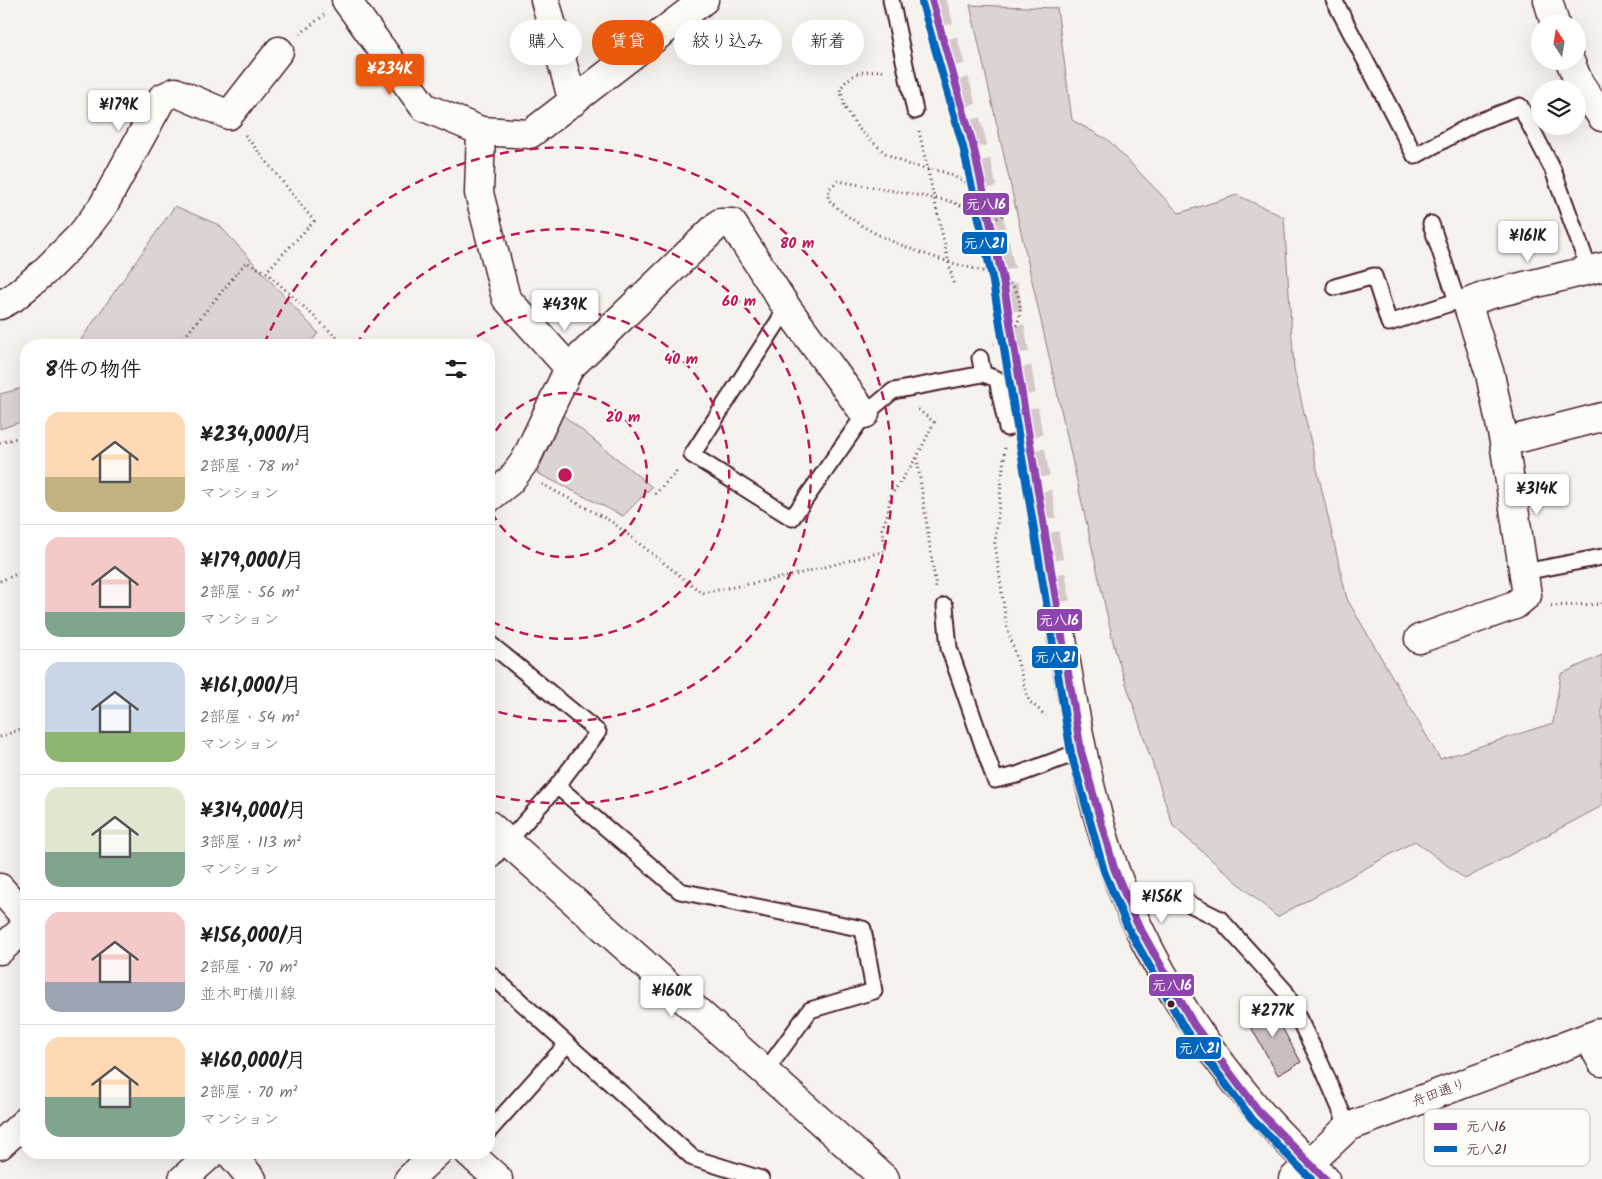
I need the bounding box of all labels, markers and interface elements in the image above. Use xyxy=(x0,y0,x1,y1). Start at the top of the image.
north arrow xyxy=(1531,15,1586,70)
map controls xyxy=(1531,15,1586,135)
chip: 購入 xyxy=(510,20,582,65)
chip: 賃貸 xyxy=(592,20,664,65)
chip: 絞り込み xyxy=(674,20,782,65)
chip: 新着 xyxy=(792,20,864,65)
pin: ¥234K xyxy=(355,54,425,96)
text: ¥234K xyxy=(367,57,413,82)
button: layers xyxy=(1531,80,1586,135)
pin: ¥179K xyxy=(84,90,154,132)
text: ¥179K xyxy=(99,93,139,118)
line badge: 元八16 xyxy=(962,192,1010,216)
text: 元八16 xyxy=(966,194,1006,216)
pin: ¥161K xyxy=(1493,220,1563,263)
text: ¥161K xyxy=(1509,224,1547,249)
line badge: 元八21 xyxy=(961,231,1008,255)
text: 80 m xyxy=(780,232,814,256)
text: 元八21 xyxy=(964,233,1005,255)
pin: ¥439K xyxy=(530,290,600,332)
text: 60 m xyxy=(722,290,756,314)
text: ¥439K xyxy=(542,293,588,318)
text: 40 m xyxy=(664,348,698,372)
text: 8件の物件 xyxy=(45,354,141,387)
icon: filters xyxy=(442,355,470,383)
text: 20 m xyxy=(606,406,640,430)
text: ¥234,000/月 xyxy=(200,419,313,452)
icon: home xyxy=(85,432,145,492)
text: 2部屋 · 78 m² xyxy=(200,454,299,479)
centre of rings xyxy=(556,466,574,484)
pin: ¥314K xyxy=(1502,474,1572,516)
text: ¥314K xyxy=(1516,477,1558,502)
text: マンション xyxy=(200,481,279,506)
text: ¥179,000/月 xyxy=(200,545,305,578)
icon: home xyxy=(85,557,145,617)
text: 2部屋 · 56 m² xyxy=(200,580,300,605)
text: マンション xyxy=(200,607,279,632)
line badge: 元八16 xyxy=(1036,608,1083,632)
text: 元八16 xyxy=(1039,610,1079,632)
line badge: 元八21 xyxy=(1031,645,1079,669)
text: 元八21 xyxy=(1035,647,1076,669)
text: ¥161,000/月 xyxy=(200,670,302,703)
icon: home xyxy=(85,682,145,742)
text: 2部屋 · 54 m² xyxy=(200,705,299,730)
text: マンション xyxy=(200,732,279,757)
text: ¥314,000/月 xyxy=(200,795,307,828)
icon: home xyxy=(85,807,145,867)
text: 3部屋 · 113 m² xyxy=(200,830,301,855)
text: マンション xyxy=(200,857,279,882)
pin: ¥156K xyxy=(1127,882,1197,924)
text: ¥156K xyxy=(1141,885,1183,910)
text: ¥156,000/月 xyxy=(200,920,306,953)
icon: home xyxy=(85,932,145,992)
text: 2部屋 · 70 m² xyxy=(200,955,297,980)
line badge: 元八16 xyxy=(1148,973,1195,997)
text: 元八16 xyxy=(1152,975,1192,997)
pin: ¥160K xyxy=(637,976,707,1018)
text: ¥160K xyxy=(651,979,693,1004)
text: 並木町横川線 xyxy=(200,982,296,1007)
pin: ¥277K xyxy=(1238,996,1308,1038)
unlabelled marker xyxy=(1166,999,1176,1009)
text: ¥277K xyxy=(1251,999,1295,1024)
line badge: 元八21 xyxy=(1175,1036,1222,1060)
text: 元八21 xyxy=(1179,1038,1220,1060)
text: ¥160,000/月 xyxy=(200,1045,306,1078)
icon: home xyxy=(85,1057,145,1117)
street label: 舟田通り xyxy=(1409,1073,1469,1113)
text: 2部屋 · 70 m² xyxy=(200,1080,297,1105)
text: マンション xyxy=(200,1107,279,1132)
legend xyxy=(1424,1109,1590,1166)
text: 元八16 xyxy=(1466,1116,1506,1138)
text: 元八21 xyxy=(1466,1139,1507,1161)

